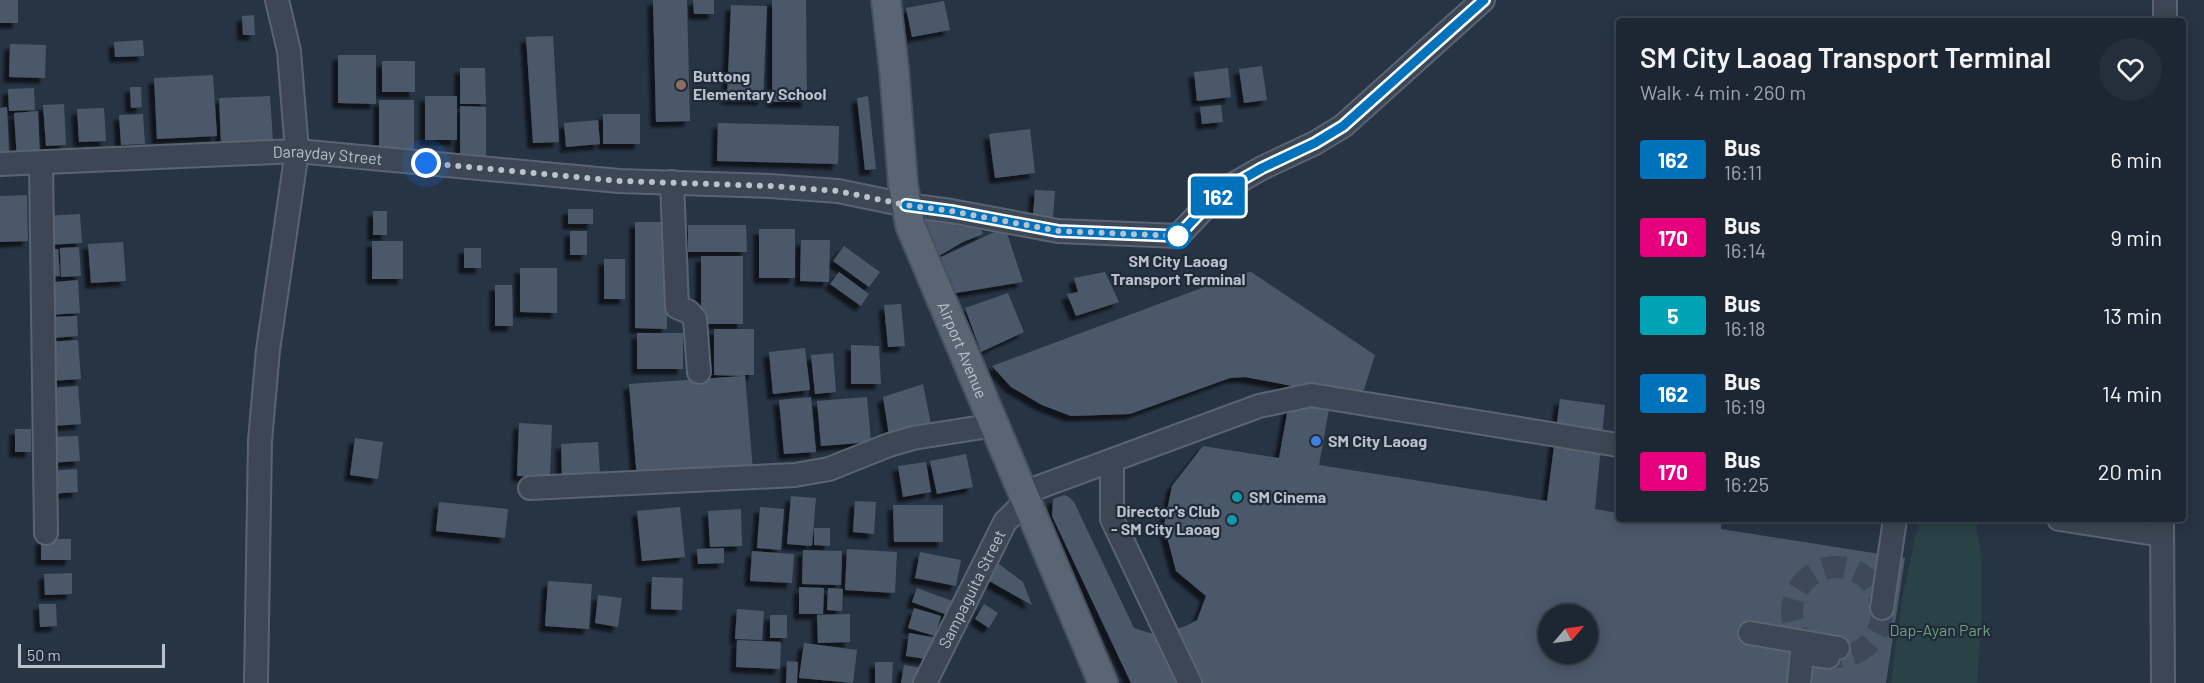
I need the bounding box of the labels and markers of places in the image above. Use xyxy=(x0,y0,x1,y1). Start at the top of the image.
place label: Buttong Elementary School xyxy=(693,66,827,103)
marker: Buttong Elementary School xyxy=(674,78,688,92)
marker: SM City Laoag Transport Terminal xyxy=(1165,223,1191,249)
place label: SM City Laoag Transport Terminal xyxy=(1111,251,1245,288)
place label: SM City Laoag xyxy=(1328,431,1427,450)
marker: SM City Laoag xyxy=(1309,434,1323,448)
place label: SM Cinema xyxy=(1249,487,1326,506)
marker: SM Cinema xyxy=(1230,490,1244,504)
place label: Director's Club - SM City Laoag xyxy=(1111,501,1220,538)
marker: Director's Club - SM City Laoag xyxy=(1225,513,1239,527)

